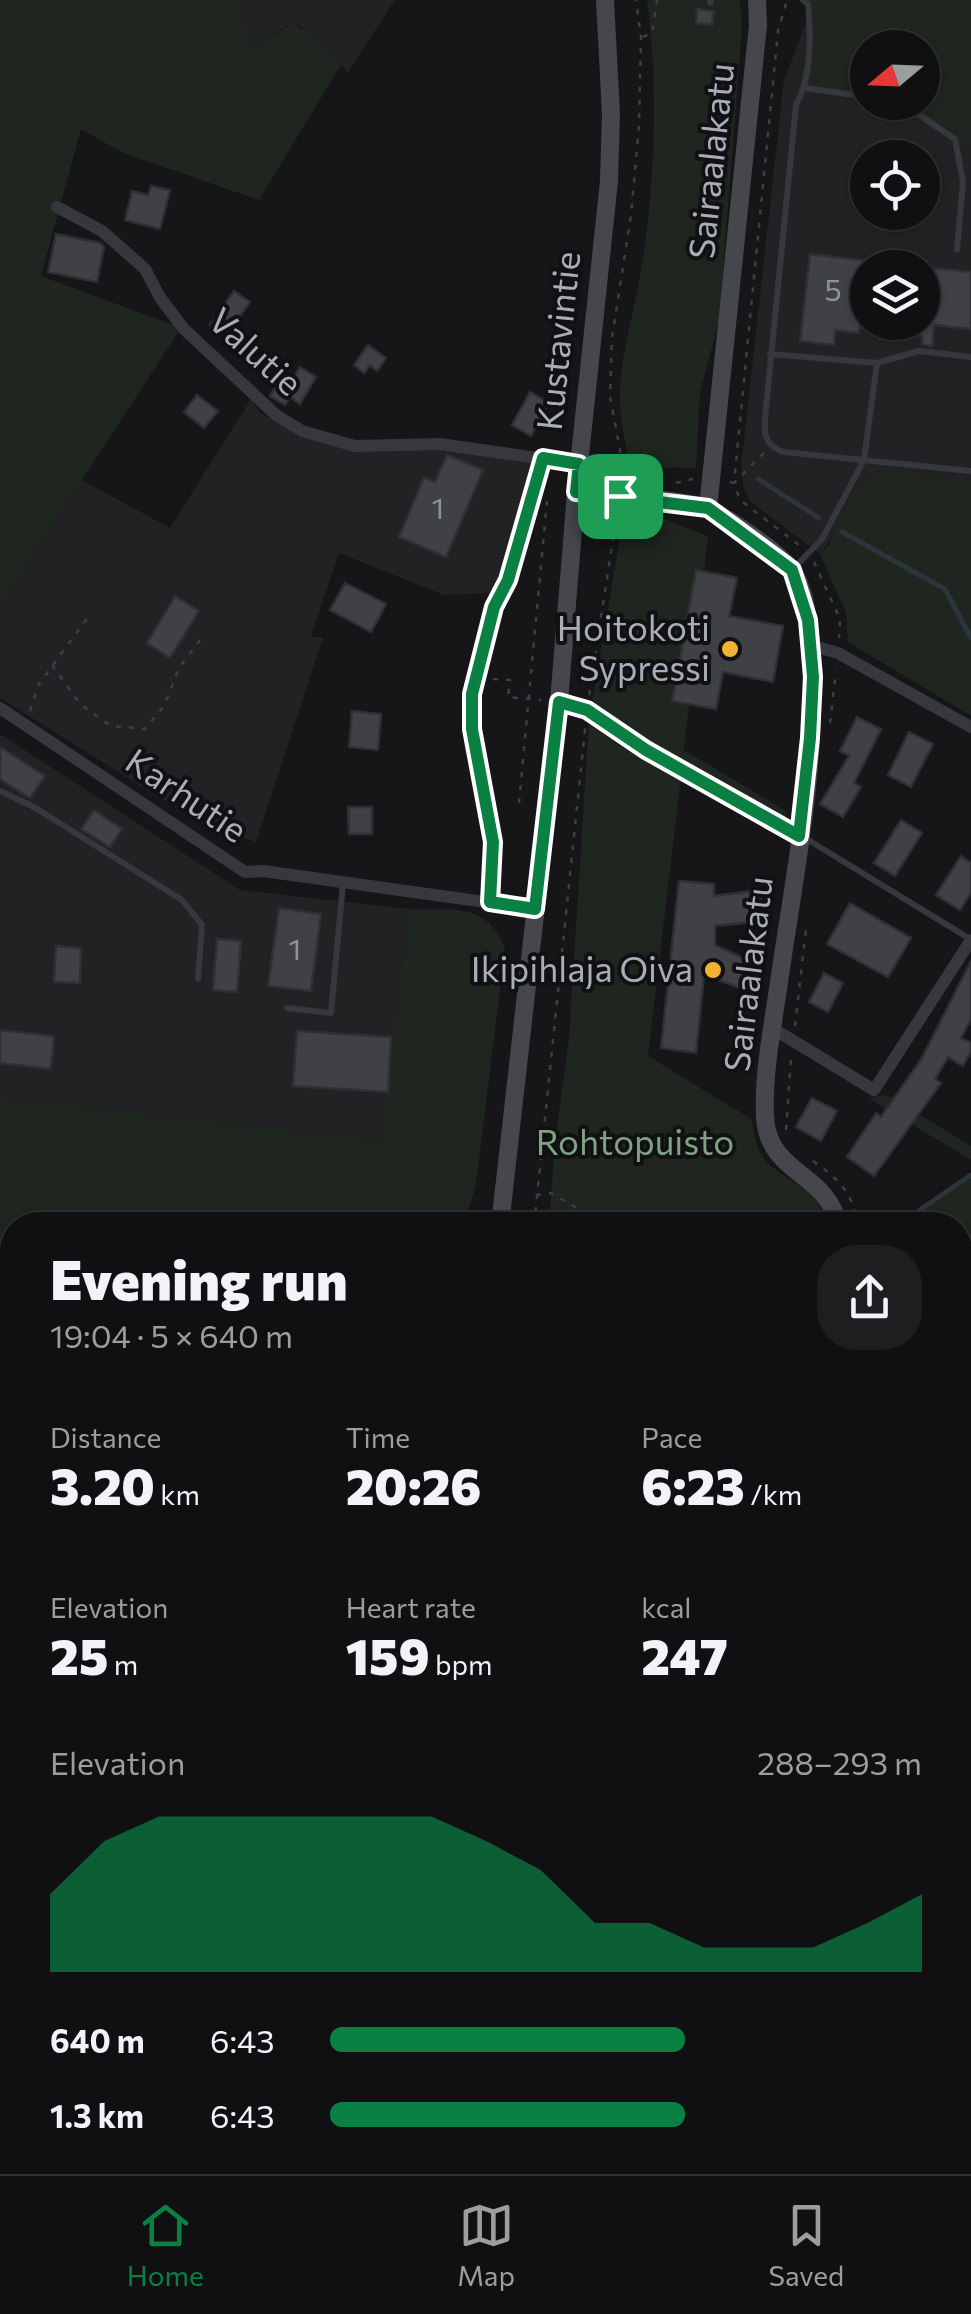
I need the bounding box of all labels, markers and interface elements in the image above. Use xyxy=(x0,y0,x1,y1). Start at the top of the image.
north arrow xyxy=(850,30,940,120)
map controls xyxy=(850,30,940,340)
street label: Sairaalakatu xyxy=(678,61,741,261)
button: locate xyxy=(850,140,940,230)
street label: Kustavintie xyxy=(526,249,587,432)
button: layers xyxy=(850,250,940,340)
house number: 5 xyxy=(824,270,842,307)
street label: Valutie xyxy=(201,297,312,403)
pin xyxy=(578,454,663,539)
icon: arrive xyxy=(593,469,648,524)
house number: 1 xyxy=(432,488,444,525)
place label: Hoitokoti Sypressi xyxy=(557,605,710,688)
marker: Hoitokoti Sypressi xyxy=(719,638,741,660)
street label: Karhutie xyxy=(119,738,256,850)
street label: Sairaalakatu xyxy=(713,874,780,1074)
house number: 1 xyxy=(289,929,301,966)
place label: Ikipihlaja Oiva xyxy=(471,946,693,989)
marker: Ikipihlaja Oiva xyxy=(702,959,724,981)
park label: Rohtopuisto xyxy=(536,1119,734,1162)
text: Evening run xyxy=(50,1244,348,1311)
button: share xyxy=(817,1245,922,1350)
text: 19:04 · 5 × 640 m xyxy=(50,1315,293,1355)
text: Distance xyxy=(50,1420,161,1454)
text: Time xyxy=(346,1420,410,1454)
text: Pace xyxy=(641,1420,702,1454)
text: 3.20 xyxy=(50,1454,155,1515)
text: 20:26 xyxy=(346,1454,481,1515)
text: 6:23 xyxy=(641,1454,745,1515)
text: km xyxy=(155,1477,200,1511)
text: /km xyxy=(745,1477,802,1511)
text: Elevation xyxy=(50,1590,168,1624)
text: Heart rate xyxy=(346,1590,476,1624)
text: kcal xyxy=(641,1590,691,1624)
text: 25 xyxy=(50,1624,108,1685)
text: 159 xyxy=(346,1624,430,1685)
text: 247 xyxy=(641,1624,728,1685)
text: m xyxy=(108,1647,138,1681)
text: bpm xyxy=(430,1647,492,1681)
text: Elevation xyxy=(50,1742,185,1782)
text: 288–293 m xyxy=(757,1742,922,1782)
text: 640 m xyxy=(50,2020,145,2060)
text: 6:43 xyxy=(210,2020,274,2060)
text: 1.3 km xyxy=(50,2095,144,2135)
text: 6:43 xyxy=(210,2095,274,2135)
tab: Home xyxy=(127,2198,204,2292)
tab: Map xyxy=(457,2198,515,2292)
tab: Saved xyxy=(769,2198,844,2292)

